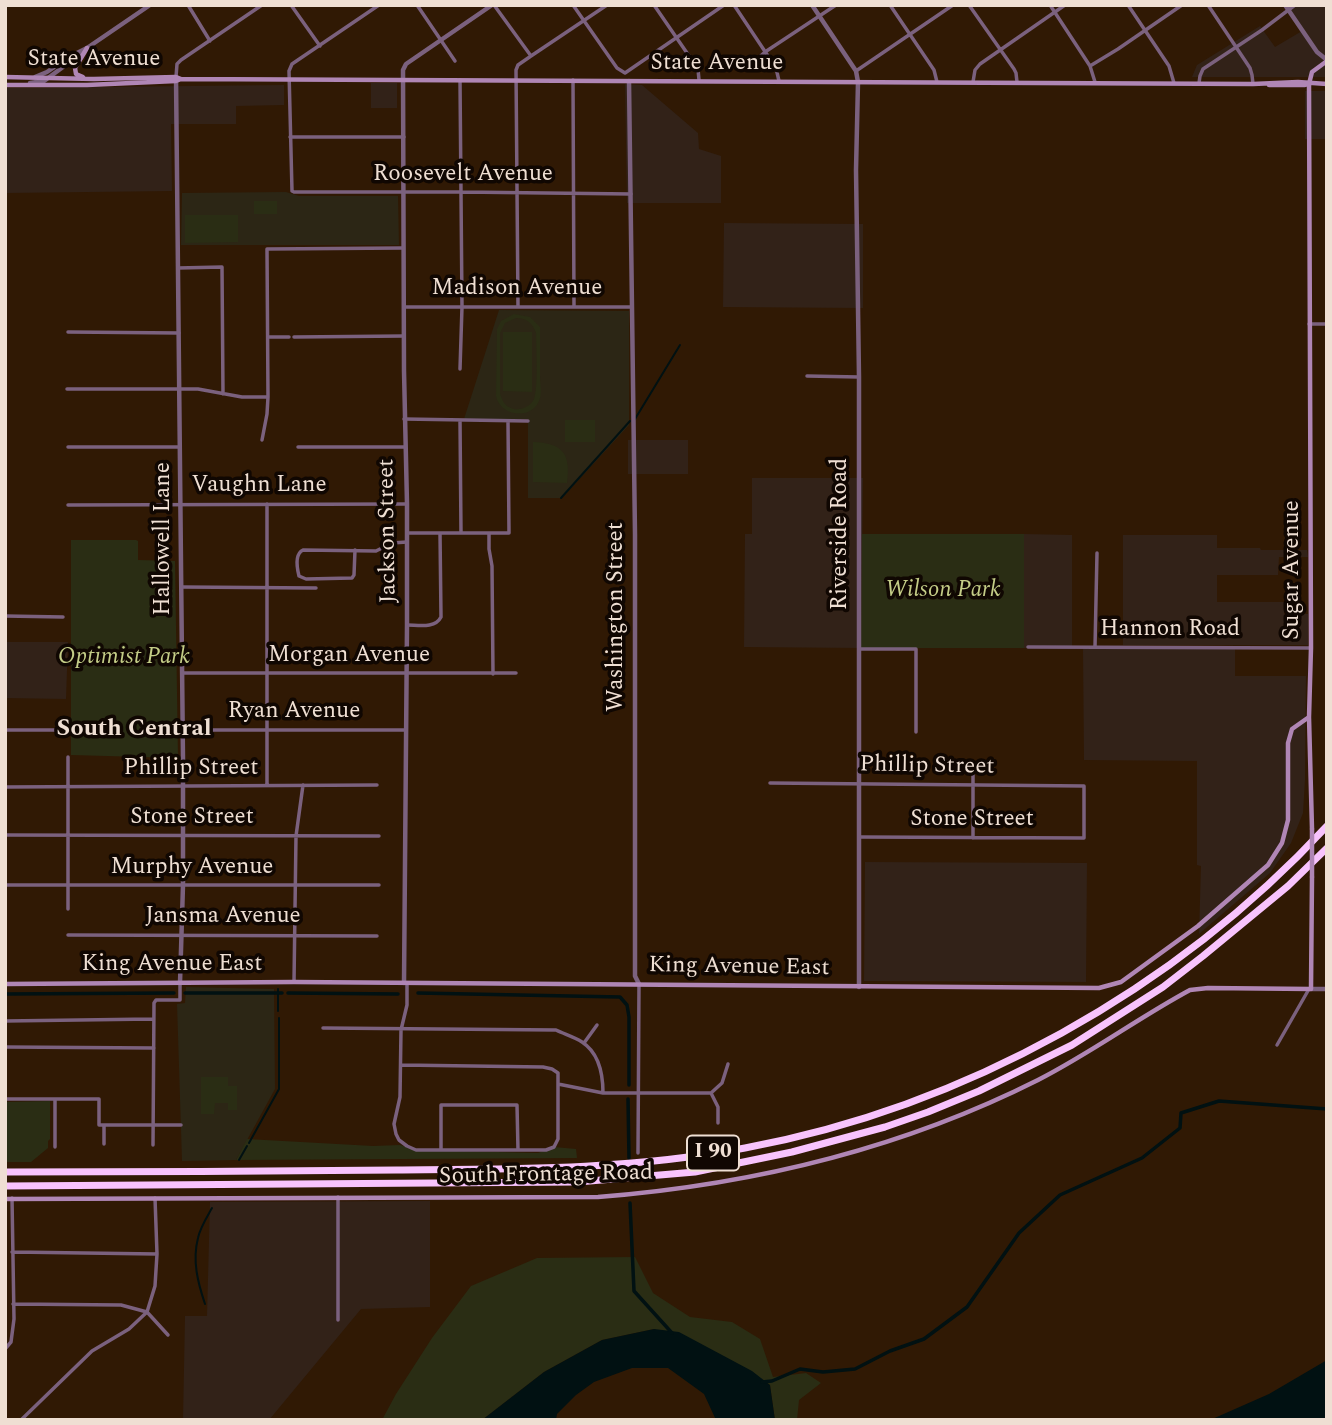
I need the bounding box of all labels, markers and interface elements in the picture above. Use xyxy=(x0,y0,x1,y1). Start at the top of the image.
street label: State Avenue xyxy=(28,46,160,74)
street label: State Avenue xyxy=(651,50,783,78)
street label: Roosevelt Avenue xyxy=(373,161,553,189)
street label: Madison Avenue xyxy=(432,275,602,303)
street label: Jackson Street xyxy=(374,458,404,604)
street label: Riverside Road xyxy=(827,458,855,610)
street label: Hallowell Lane xyxy=(150,462,178,616)
street label: Vaughn Lane xyxy=(191,472,327,500)
street label: Sugar Avenue xyxy=(1279,500,1307,640)
street label: Washington Street xyxy=(603,522,631,712)
park label: Wilson Park xyxy=(885,577,1001,605)
street label: Hannon Road xyxy=(1100,616,1240,644)
street label: Morgan Avenue xyxy=(268,642,430,670)
park label: Optimist Park xyxy=(58,644,190,672)
street label: Ryan Avenue xyxy=(228,698,360,726)
district label: South Central xyxy=(56,716,212,744)
street label: Phillip Street xyxy=(859,752,995,782)
street label: Phillip Street xyxy=(123,755,259,783)
street label: Stone Street xyxy=(130,804,254,832)
street label: Stone Street xyxy=(910,806,1034,834)
street label: Murphy Avenue xyxy=(110,854,274,882)
street label: Jansma Avenue xyxy=(145,903,301,931)
street label: King Avenue East xyxy=(82,951,262,979)
street label: King Avenue East xyxy=(648,953,830,983)
road number: I 90 xyxy=(687,1136,739,1170)
street label: South Frontage Road xyxy=(439,1160,653,1192)

